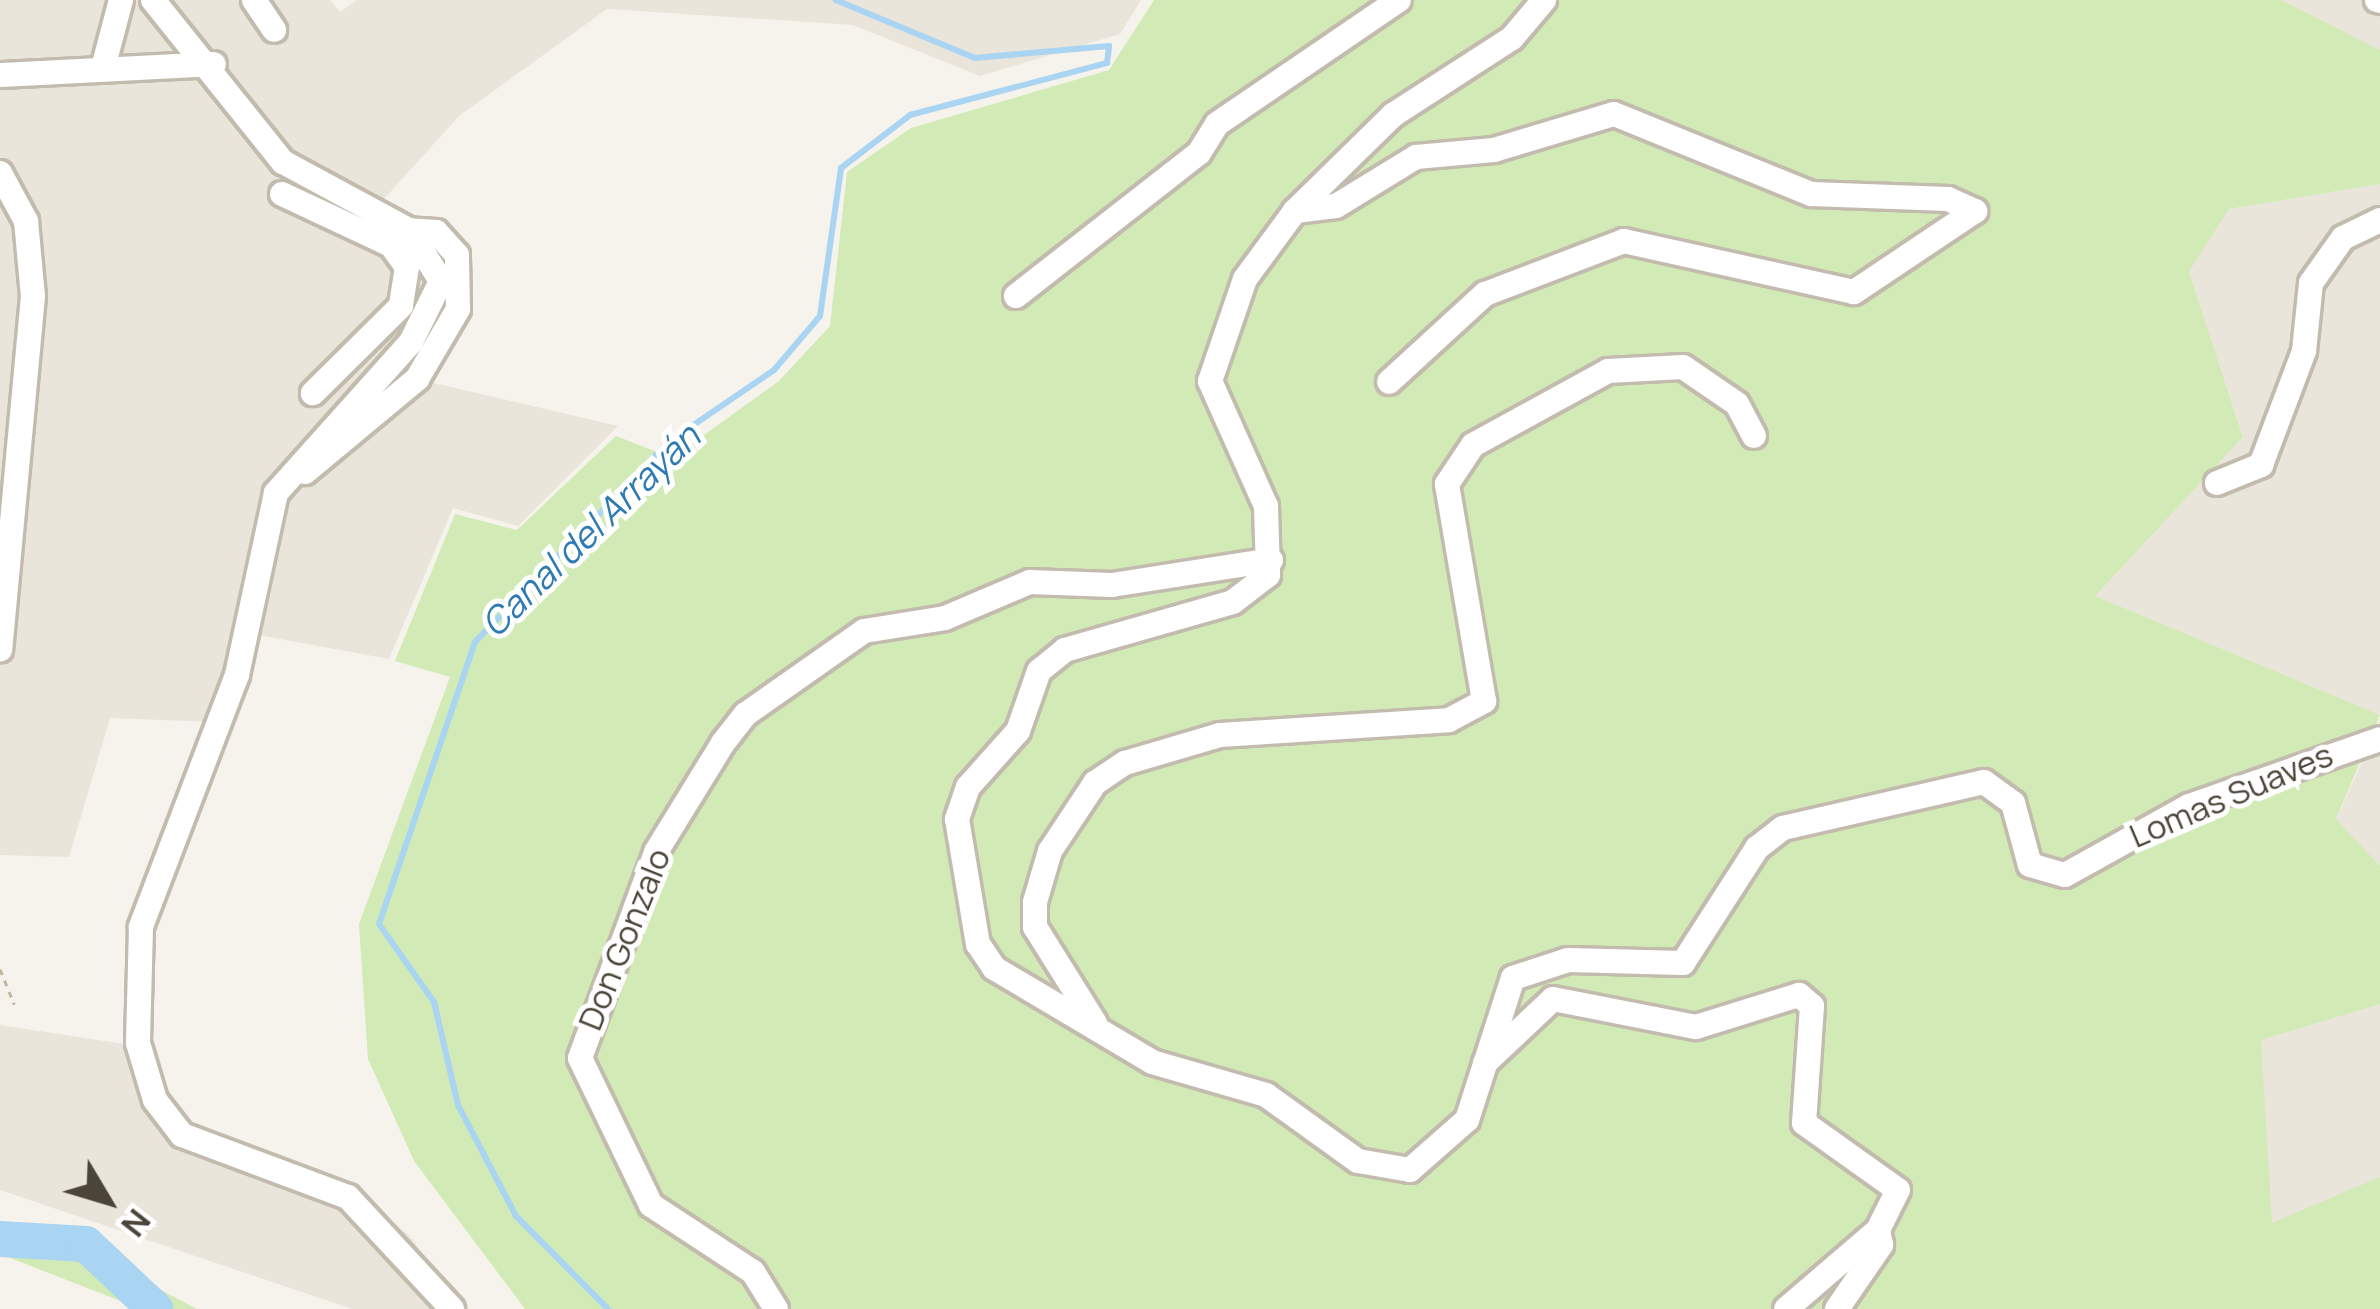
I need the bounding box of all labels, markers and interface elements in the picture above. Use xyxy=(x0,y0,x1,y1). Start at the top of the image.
water label: Canal del Arrayán xyxy=(472,415,708,645)
street label: Lomas Suaves xyxy=(2123,734,2339,856)
street label: Don Gonzalo xyxy=(570,842,678,1036)
north arrow xyxy=(48,1141,168,1261)
text: N xyxy=(112,1200,162,1247)

